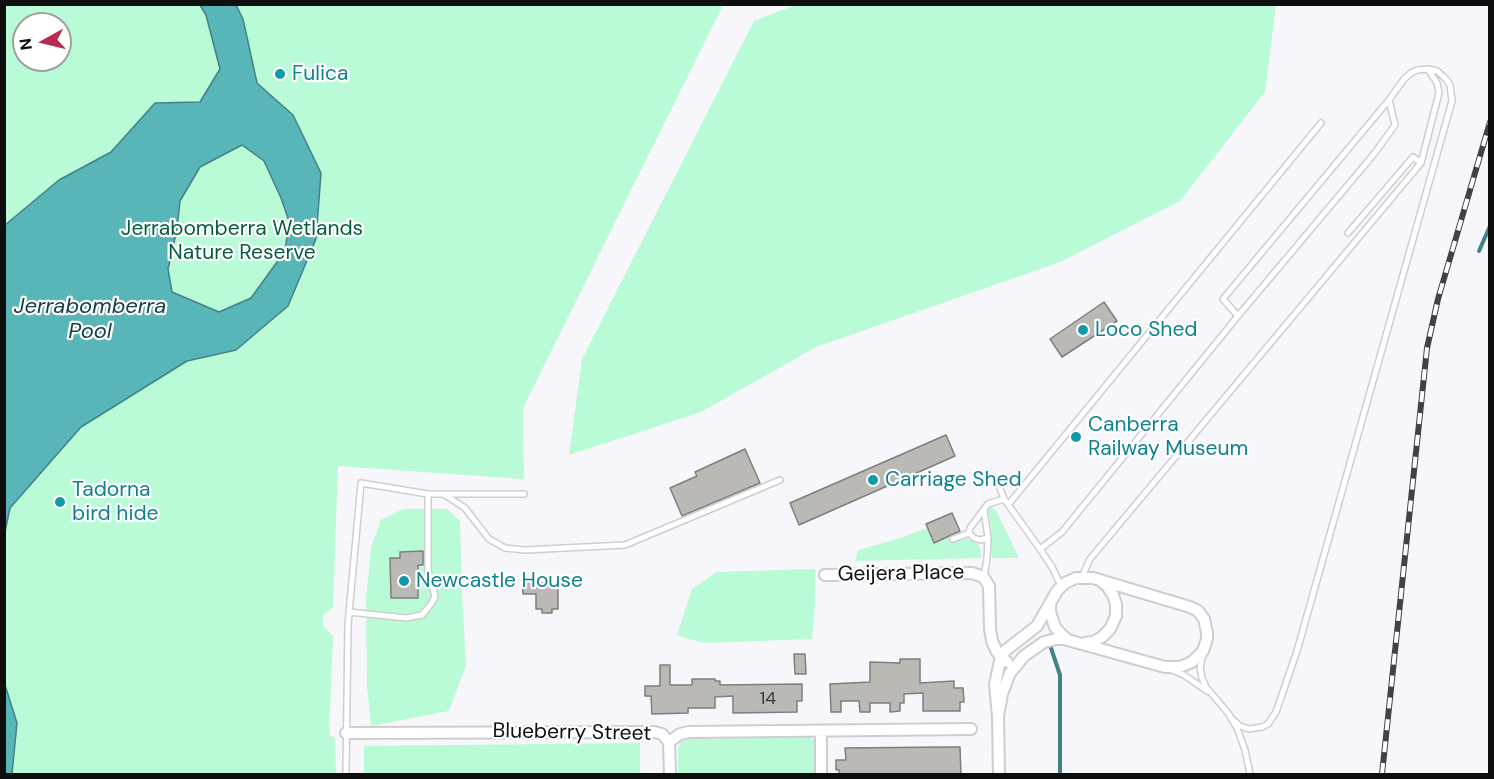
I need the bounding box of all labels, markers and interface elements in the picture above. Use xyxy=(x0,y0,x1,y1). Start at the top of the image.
north arrow xyxy=(12,12,72,72)
text: N xyxy=(14,37,37,52)
place label: Fulica xyxy=(292,61,348,87)
marker: Fulica xyxy=(273,67,287,81)
park label: Jerrabomberra Wetlands Nature Reserve xyxy=(121,216,363,266)
water label: Jerrabomberra Pool xyxy=(14,294,166,346)
place label: Loco Shed xyxy=(1095,317,1197,343)
marker: Loco Shed xyxy=(1076,323,1090,337)
place label: Canberra Railway Museum xyxy=(1088,412,1248,462)
marker: Canberra Railway Museum xyxy=(1069,430,1083,444)
place label: Carriage Shed xyxy=(885,467,1022,493)
marker: Carriage Shed xyxy=(866,473,880,487)
place label: Tadorna bird hide xyxy=(72,477,159,527)
marker: Tadorna bird hide xyxy=(53,495,67,509)
street label: Geijera Place xyxy=(837,560,965,588)
place label: Newcastle House xyxy=(416,568,583,594)
marker: Newcastle House xyxy=(397,574,411,588)
house number: 14 xyxy=(760,688,776,710)
street label: Blueberry Street xyxy=(492,719,652,747)

